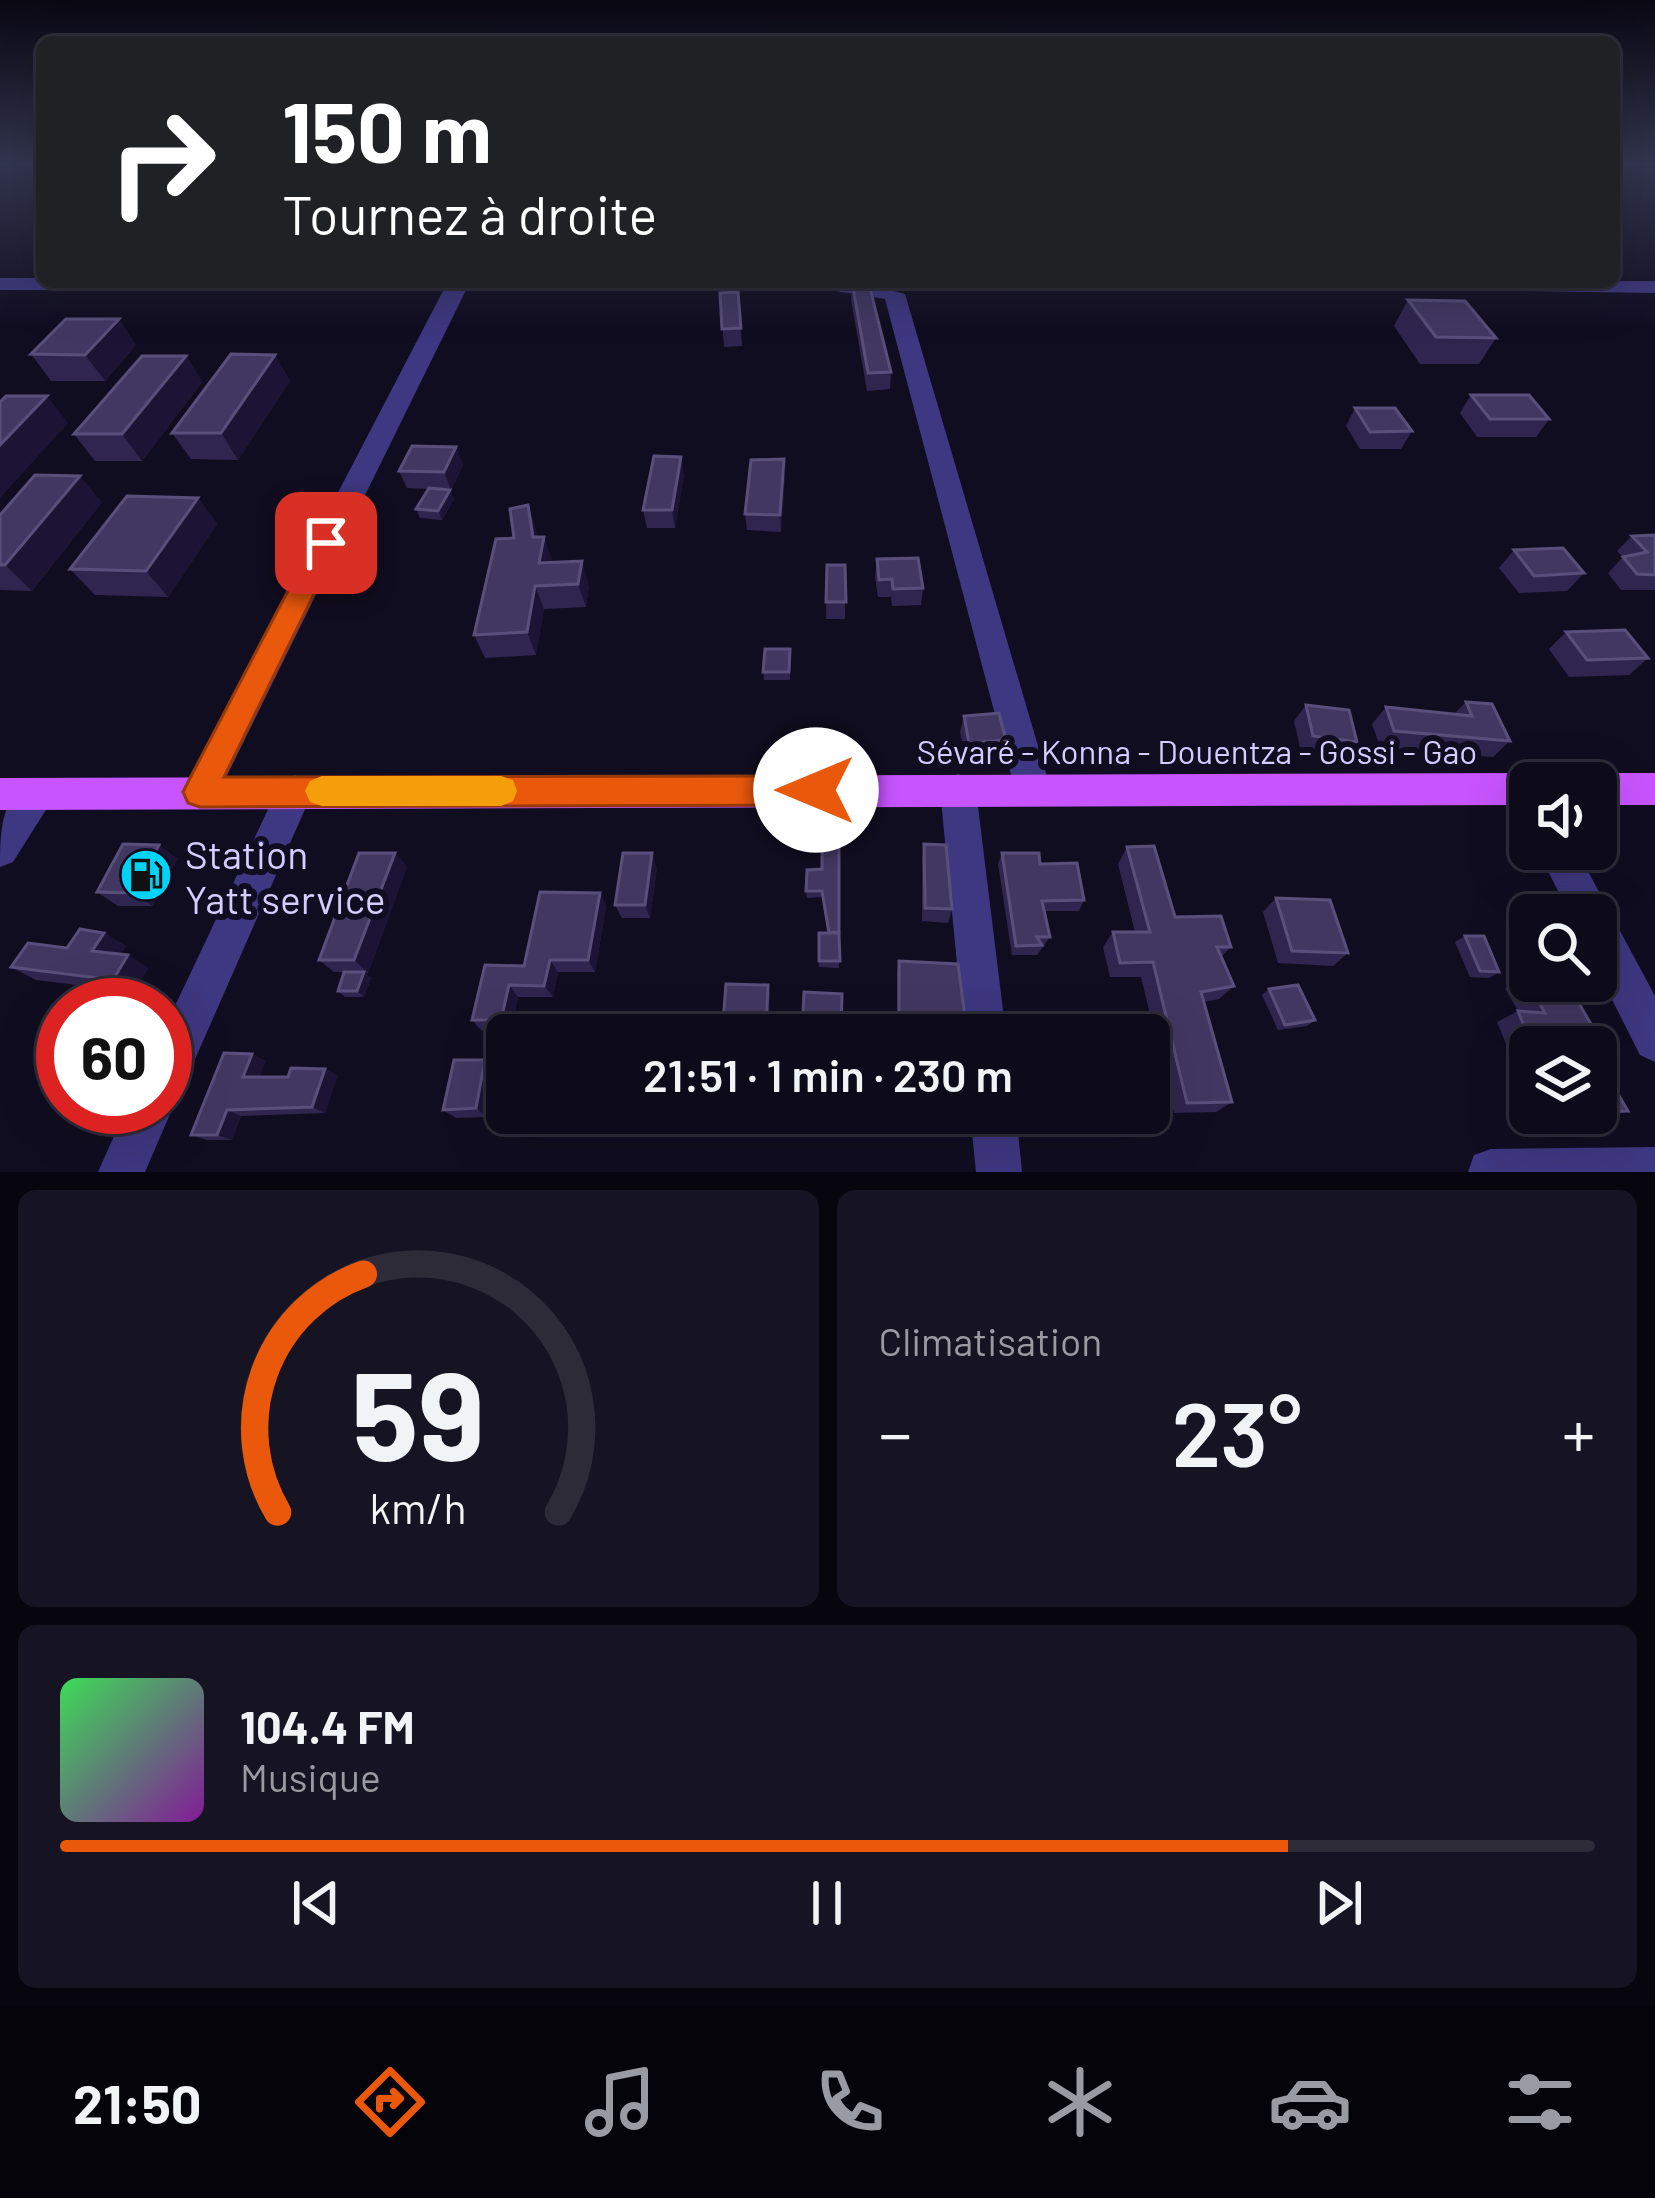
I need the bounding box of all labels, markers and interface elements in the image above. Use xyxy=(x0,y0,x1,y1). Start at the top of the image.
text: 150 m xyxy=(282,79,492,180)
icon: right xyxy=(84,84,240,240)
text: Tournez à droite xyxy=(282,181,657,246)
pin xyxy=(275,492,377,594)
icon: arrive xyxy=(293,510,359,576)
position arrow xyxy=(753,727,879,853)
street label: Sévaré - Konna - Douentza - Gossi - Gao xyxy=(917,731,1477,771)
map controls xyxy=(1509,762,1617,1134)
button: sound xyxy=(1509,762,1617,870)
place label: Station Yatt service xyxy=(185,830,386,922)
fuel station icon: Station Yatt service xyxy=(118,847,174,903)
button: search xyxy=(1509,894,1617,1002)
speed limit sign: 60 xyxy=(36,978,192,1134)
button: layers xyxy=(1509,1026,1617,1134)
text: 21:51 · 1 min · 230 m xyxy=(643,1047,1013,1101)
text: Climatisation xyxy=(879,1317,1102,1364)
text: 59 xyxy=(351,1336,485,1486)
text: 23° xyxy=(1172,1377,1302,1485)
text: − xyxy=(879,1392,912,1471)
text: + xyxy=(1562,1392,1595,1471)
text: km/h xyxy=(370,1480,467,1532)
text: 104.4 FM xyxy=(240,1699,415,1753)
text: Musique xyxy=(240,1753,381,1800)
icon: previous xyxy=(283,1870,349,1936)
icon: pause xyxy=(794,1870,860,1936)
icon: next xyxy=(1306,1870,1372,1936)
icon: directions xyxy=(348,2060,432,2144)
icon: music xyxy=(578,2060,662,2144)
icon: phone xyxy=(808,2060,892,2144)
icon: climate xyxy=(1038,2060,1122,2144)
icon: car xyxy=(1268,2060,1352,2144)
icon: filters xyxy=(1498,2060,1582,2144)
text: 21:50 xyxy=(73,2070,202,2135)

